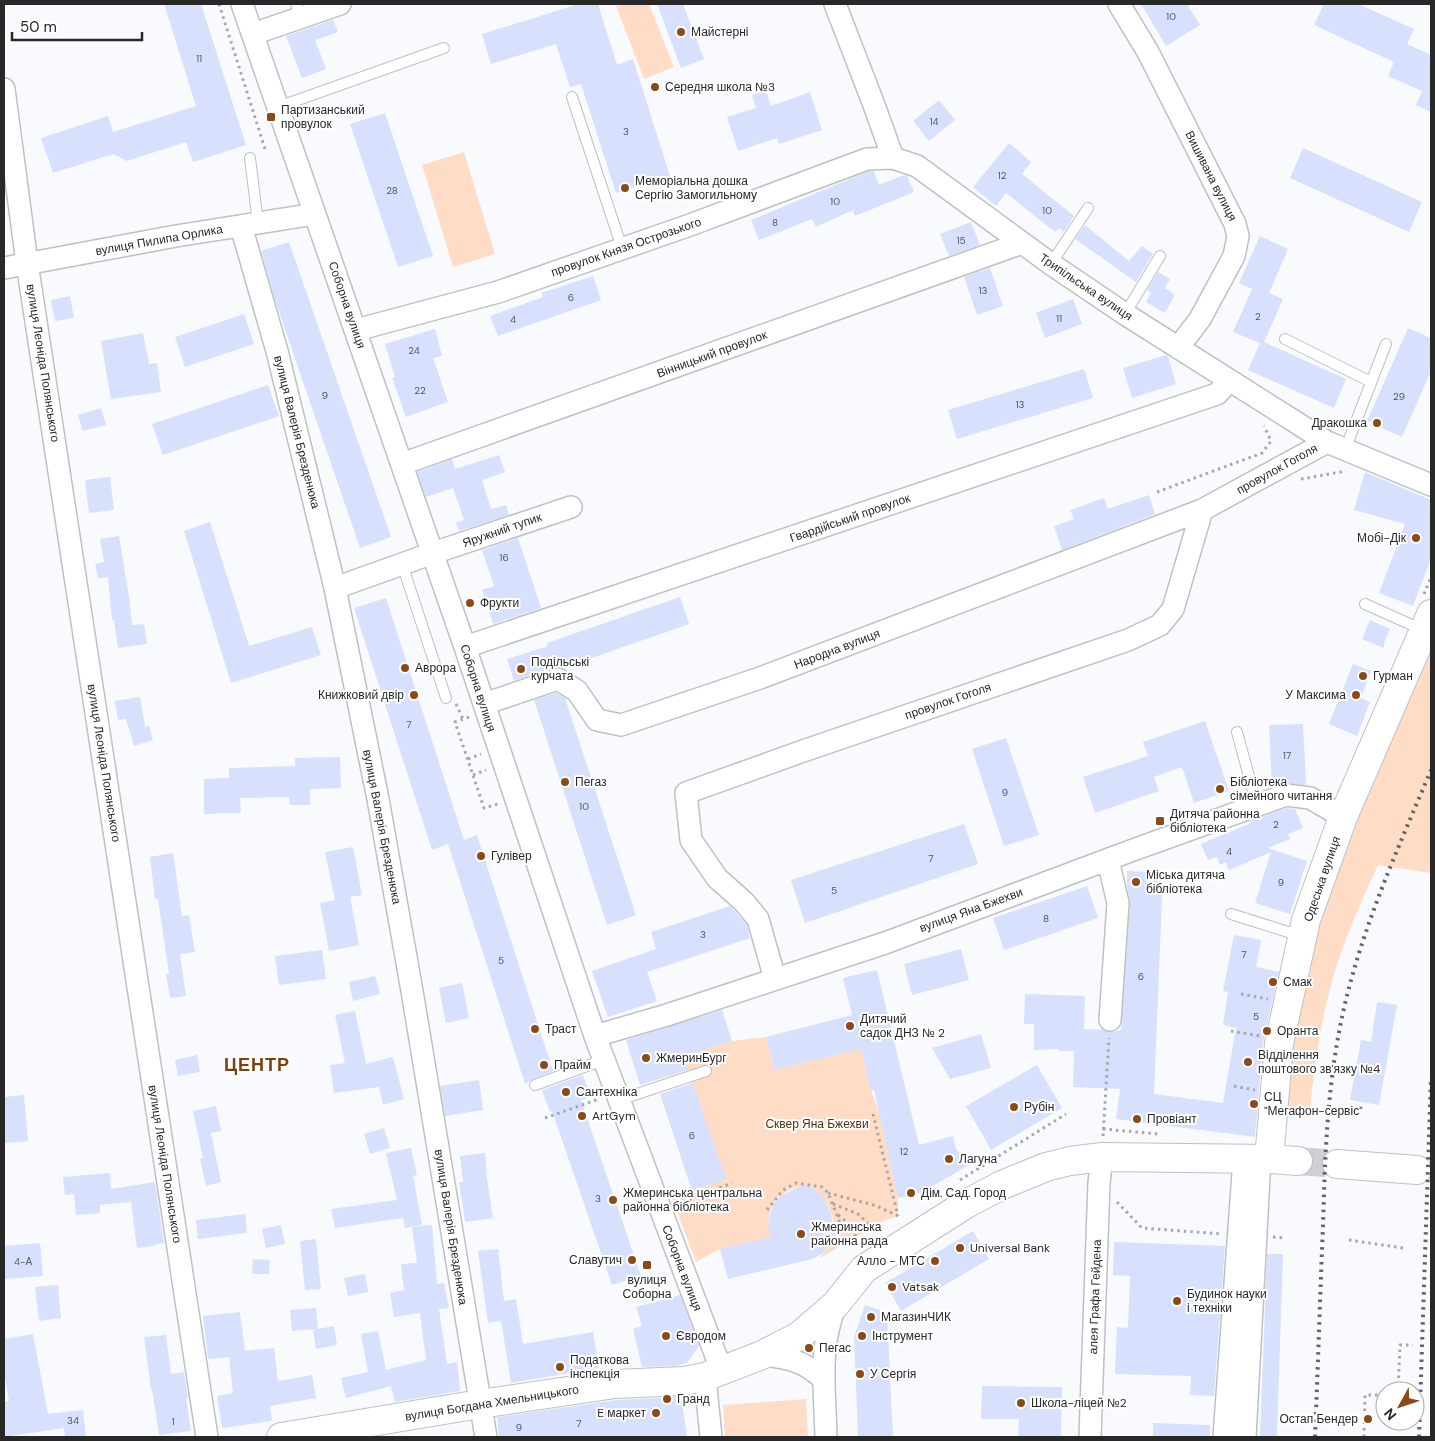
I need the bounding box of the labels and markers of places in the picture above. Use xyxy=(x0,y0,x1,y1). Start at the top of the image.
place label: Майстерні xyxy=(691,24,749,40)
marker: Майстерні xyxy=(675,26,687,38)
place label: Середня школа №3 xyxy=(665,79,775,95)
marker: Середня школа №3 xyxy=(649,81,661,93)
place label: Партизанський провулок xyxy=(281,102,365,132)
marker: Партизанський провулок xyxy=(265,111,277,123)
place label: Меморіальна дошка Сергію Замогильному xyxy=(635,173,757,203)
marker: Меморіальна дошка Сергію Замогильному xyxy=(619,182,631,194)
place label: Дракошка xyxy=(1312,415,1367,431)
marker: Дракошка xyxy=(1371,417,1383,429)
place label: Мобі-Дік xyxy=(1357,530,1407,546)
marker: Мобі-Дік xyxy=(1410,532,1422,544)
place label: Фрукти xyxy=(480,595,519,611)
marker: Фрукти xyxy=(464,597,476,609)
place label: Подільські курчата xyxy=(531,654,589,684)
place label: Аврора xyxy=(415,660,456,676)
marker: Аврора xyxy=(399,662,411,674)
marker: Подільські курчата xyxy=(515,663,527,675)
place label: Гурман xyxy=(1373,668,1413,684)
marker: Гурман xyxy=(1357,670,1369,682)
place label: Книжковий двір xyxy=(318,687,404,703)
place label: У Максима xyxy=(1285,687,1346,703)
marker: Книжковий двір xyxy=(408,689,420,701)
marker: У Максима xyxy=(1350,689,1362,701)
place label: Пегаз xyxy=(575,774,607,790)
place label: Бібліотека сімейного читання xyxy=(1230,774,1332,804)
marker: Пегаз xyxy=(559,776,571,788)
marker: Бібліотека сімейного читання xyxy=(1214,783,1226,795)
place label: Дитяча районна бібліотека xyxy=(1170,806,1260,836)
marker: Дитяча районна бібліотека xyxy=(1154,815,1166,827)
place label: Гулівер xyxy=(491,848,532,864)
marker: Гулівер xyxy=(475,850,487,862)
place label: Міська дитяча бібліотека xyxy=(1146,867,1225,897)
marker: Міська дитяча бібліотека xyxy=(1130,876,1142,888)
place label: Смак xyxy=(1283,974,1313,990)
marker: Смак xyxy=(1267,976,1279,988)
place label: Дитячий садок ДНЗ № 2 xyxy=(860,1011,945,1041)
marker: Дитячий садок ДНЗ № 2 xyxy=(844,1020,856,1032)
place label: Траст xyxy=(545,1021,577,1037)
marker: Траст xyxy=(529,1023,541,1035)
place label: Оранта xyxy=(1277,1023,1319,1039)
marker: Оранта xyxy=(1261,1025,1273,1037)
place label: Відділення поштового зв'язку №4 xyxy=(1258,1047,1380,1077)
place label: ЖмеринБург xyxy=(656,1050,727,1066)
marker: ЖмеринБург xyxy=(640,1052,652,1064)
marker: Відділення поштового зв'язку №4 xyxy=(1242,1056,1254,1068)
place label: Прайм xyxy=(554,1057,591,1073)
marker: Прайм xyxy=(538,1059,550,1071)
place label: Сантехніка xyxy=(576,1084,638,1100)
marker: Сантехніка xyxy=(560,1086,572,1098)
place label: СЦ "Мегафон-сервіс" xyxy=(1264,1089,1363,1119)
marker: СЦ "Мегафон-сервіс" xyxy=(1248,1098,1260,1110)
place label: Рубін xyxy=(1024,1099,1054,1115)
marker: Рубін xyxy=(1008,1101,1020,1113)
place label: ArtGym xyxy=(592,1108,636,1124)
marker: ArtGym xyxy=(576,1110,588,1122)
place label: Провіант xyxy=(1147,1111,1197,1127)
marker: Провіант xyxy=(1131,1113,1143,1125)
place label: Лагуна xyxy=(959,1151,998,1167)
marker: Лагуна xyxy=(943,1153,955,1165)
place label: Жмеринська центральна районна бібліотека xyxy=(623,1185,762,1215)
place label: Дім. Сад. Город xyxy=(921,1185,1006,1201)
marker: Дім. Сад. Город xyxy=(905,1187,917,1199)
marker: Жмеринська центральна районна бібліотека xyxy=(607,1194,619,1206)
place label: Жмеринська районна рада xyxy=(811,1219,888,1249)
marker: Жмеринська районна рада xyxy=(795,1228,807,1240)
place label: Universal Bank xyxy=(970,1240,1050,1256)
marker: Universal Bank xyxy=(954,1242,966,1254)
place label: Славутич xyxy=(569,1252,622,1268)
place label: Алло - МТС xyxy=(857,1253,925,1269)
marker: Славутич xyxy=(626,1254,638,1266)
marker: Алло - МТС xyxy=(929,1255,941,1267)
marker: вулиця Соборна xyxy=(641,1259,653,1271)
place label: вулиця Соборна xyxy=(623,1272,672,1302)
place label: Vatsak xyxy=(902,1279,939,1295)
marker: Vatsak xyxy=(886,1281,898,1293)
place label: Будинок науки і техніки xyxy=(1187,1286,1267,1316)
marker: Будинок науки і техніки xyxy=(1171,1295,1183,1307)
place label: МагазинЧИК xyxy=(881,1309,951,1325)
marker: МагазинЧИК xyxy=(865,1311,877,1323)
place label: Євродом xyxy=(676,1328,726,1344)
place label: Інструмент xyxy=(872,1328,933,1344)
marker: Євродом xyxy=(660,1330,672,1342)
marker: Інструмент xyxy=(856,1330,868,1342)
place label: Пегас xyxy=(819,1340,851,1356)
marker: Пегас xyxy=(803,1342,815,1354)
place label: Податкова інспекція xyxy=(570,1352,629,1382)
marker: Податкова інспекція xyxy=(554,1361,566,1373)
place label: У Сергія xyxy=(870,1366,916,1382)
marker: У Сергія xyxy=(854,1368,866,1380)
place label: Гранд xyxy=(677,1391,710,1407)
marker: Гранд xyxy=(661,1393,673,1405)
place label: Школа-ліцей №2 xyxy=(1031,1395,1127,1411)
marker: Школа-ліцей №2 xyxy=(1015,1397,1027,1409)
place label: E маркет xyxy=(597,1405,646,1421)
marker: E маркет xyxy=(650,1407,662,1419)
place label: Остап Бендер xyxy=(1279,1411,1358,1427)
marker: Остап Бендер xyxy=(1362,1413,1374,1425)

